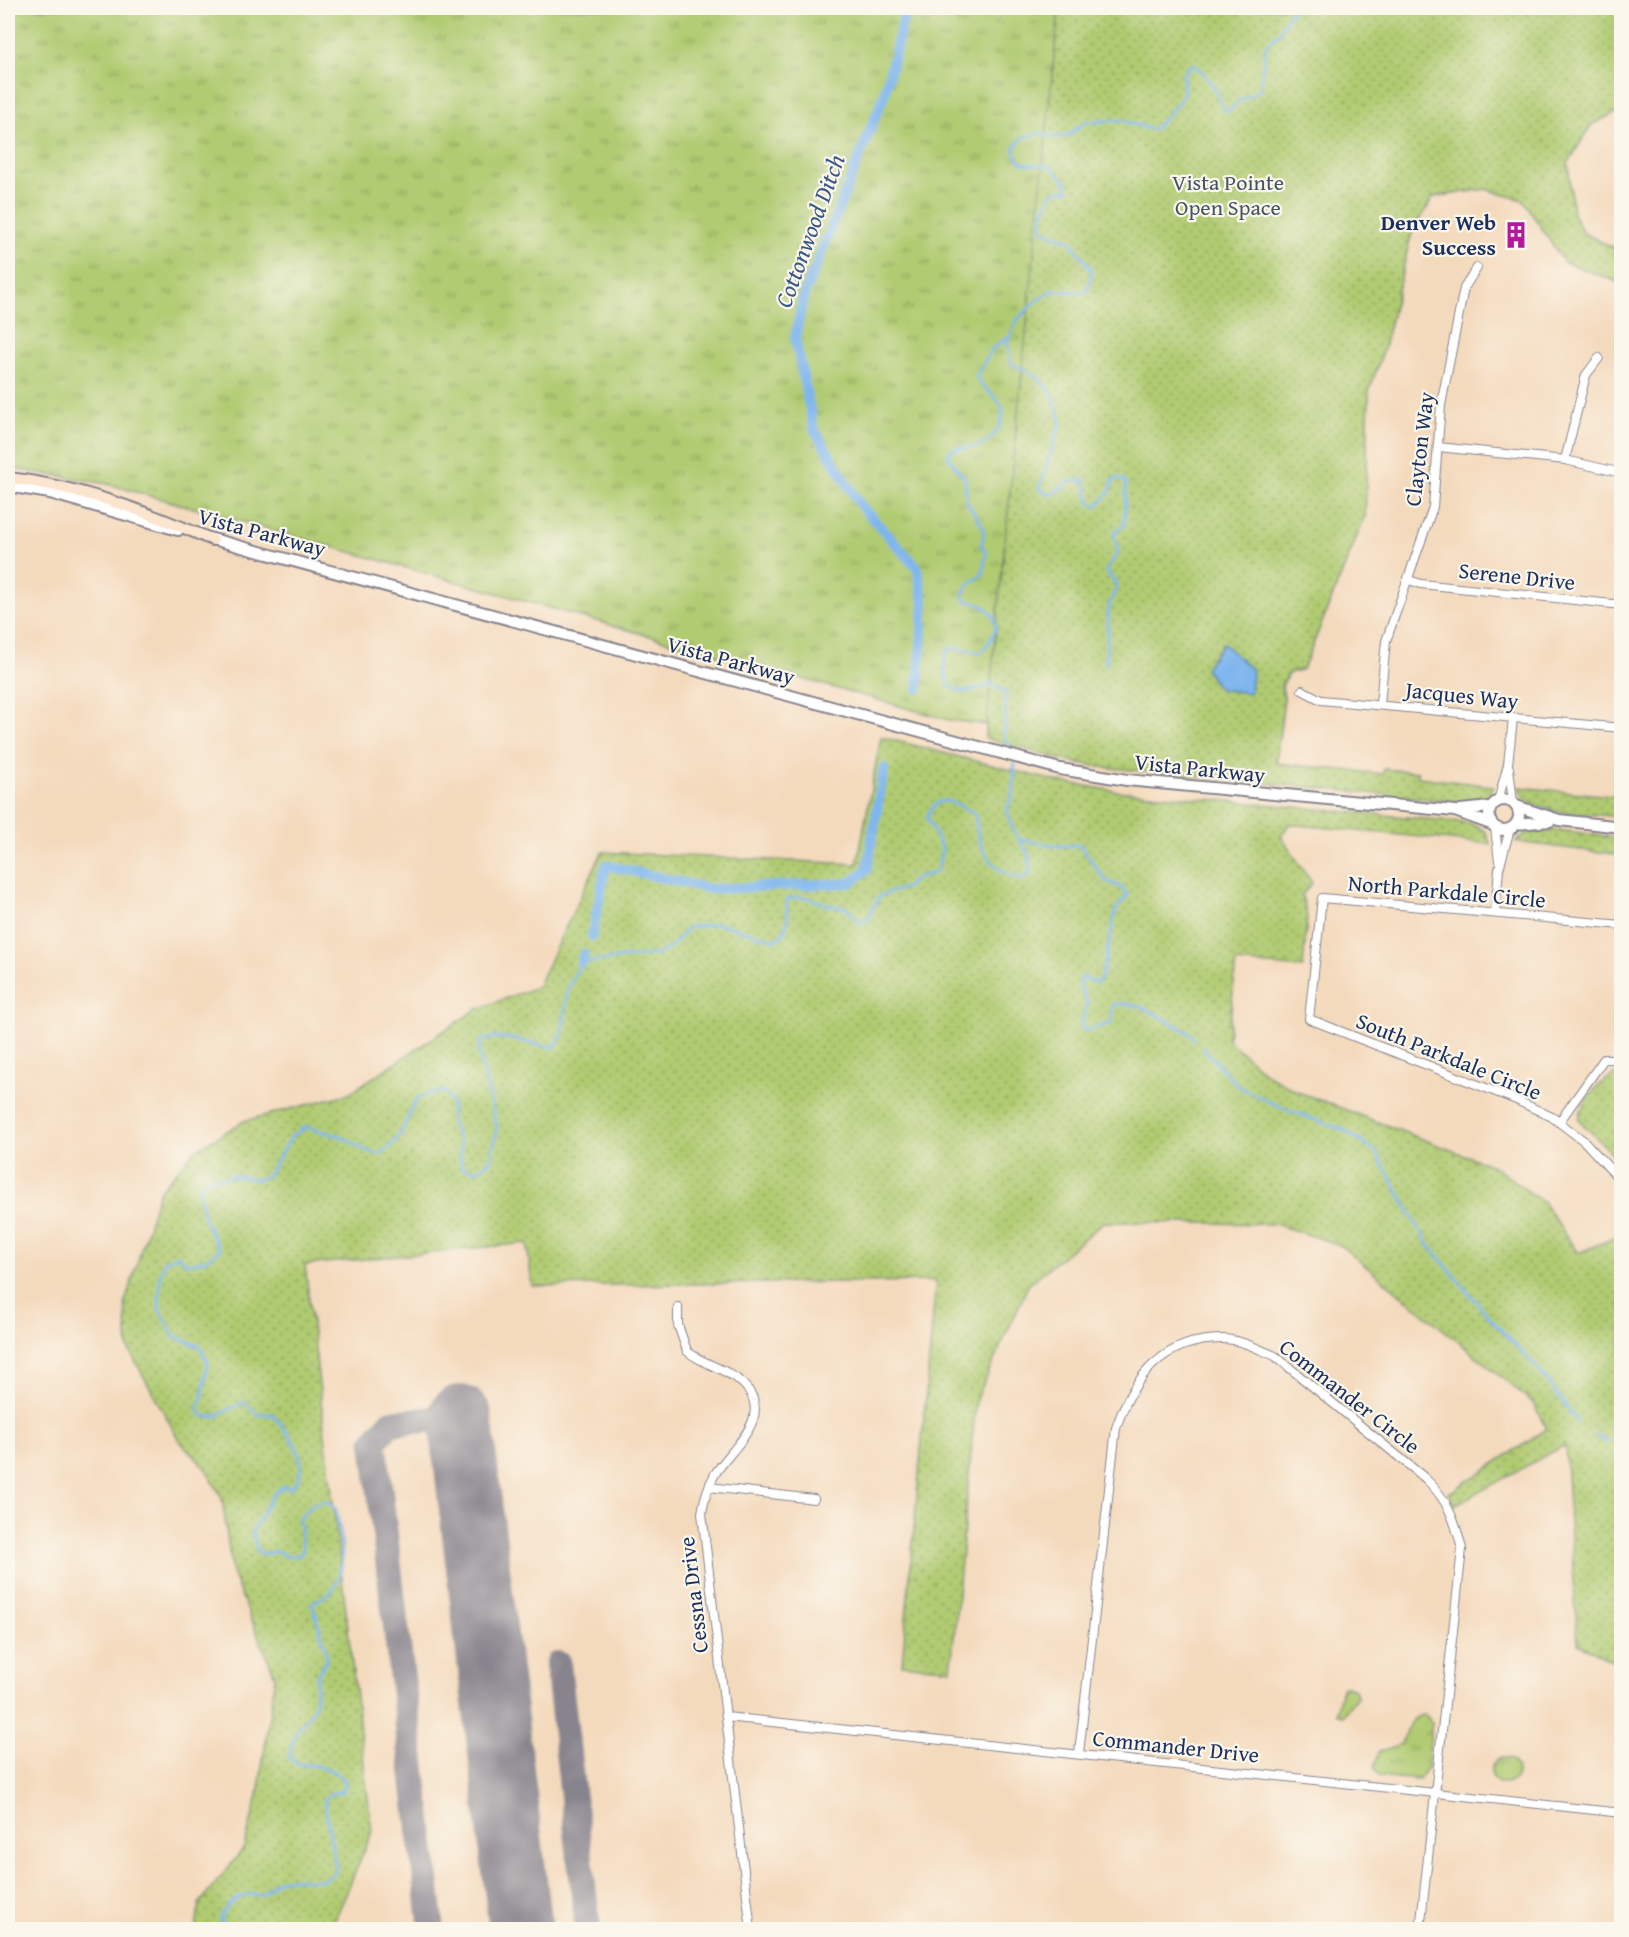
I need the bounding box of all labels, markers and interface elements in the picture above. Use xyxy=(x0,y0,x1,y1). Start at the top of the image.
water label: Cottonwood Ditch xyxy=(766,149,853,312)
park label: Vista Pointe Open Space xyxy=(1172,166,1284,223)
place label: Denver Web Success xyxy=(1381,206,1496,263)
building icon: Denver Web Success xyxy=(1501,220,1531,250)
street label: Clayton Way xyxy=(1396,390,1442,508)
street label: Vista Parkway xyxy=(194,500,330,564)
street label: Serene Drive xyxy=(1457,554,1577,598)
street label: Vista Parkway xyxy=(663,628,799,692)
street label: Jacques Way xyxy=(1401,673,1520,717)
street label: Vista Parkway xyxy=(1133,745,1267,791)
street label: North Parkdale Circle xyxy=(1347,866,1547,916)
street label: South Parkdale Circle xyxy=(1351,1004,1547,1108)
street label: Commander Circle xyxy=(1273,1331,1427,1461)
street label: Cessna Drive xyxy=(670,1535,716,1655)
street label: Commander Drive xyxy=(1091,1721,1261,1771)

